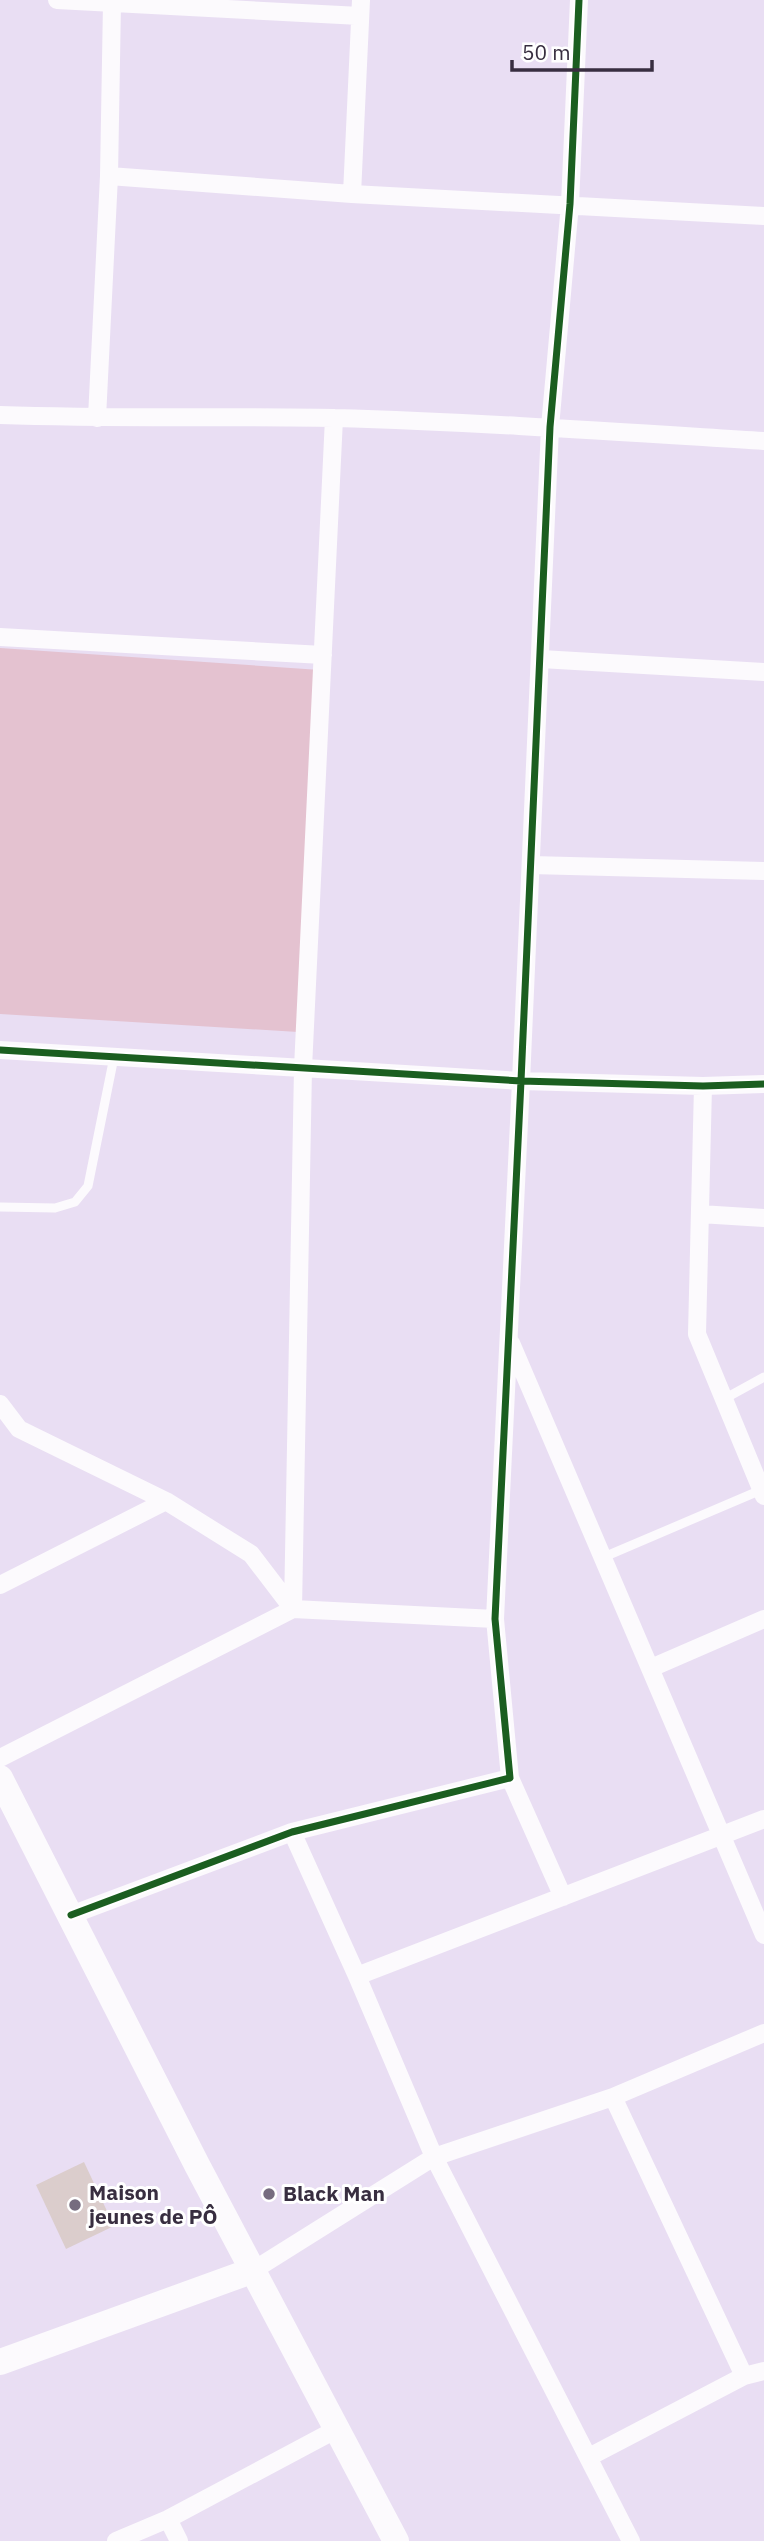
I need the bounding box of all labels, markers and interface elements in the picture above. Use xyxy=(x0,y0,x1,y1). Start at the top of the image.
scale bar xyxy=(512,28,652,72)
text: 50 m xyxy=(522,38,571,66)
place label: Maison jeunes de PÔ xyxy=(88,2178,217,2230)
place label: Black Man xyxy=(283,2179,385,2207)
marker: Black Man xyxy=(261,2186,277,2202)
marker: Maison jeunes de PÔ xyxy=(67,2197,83,2213)

